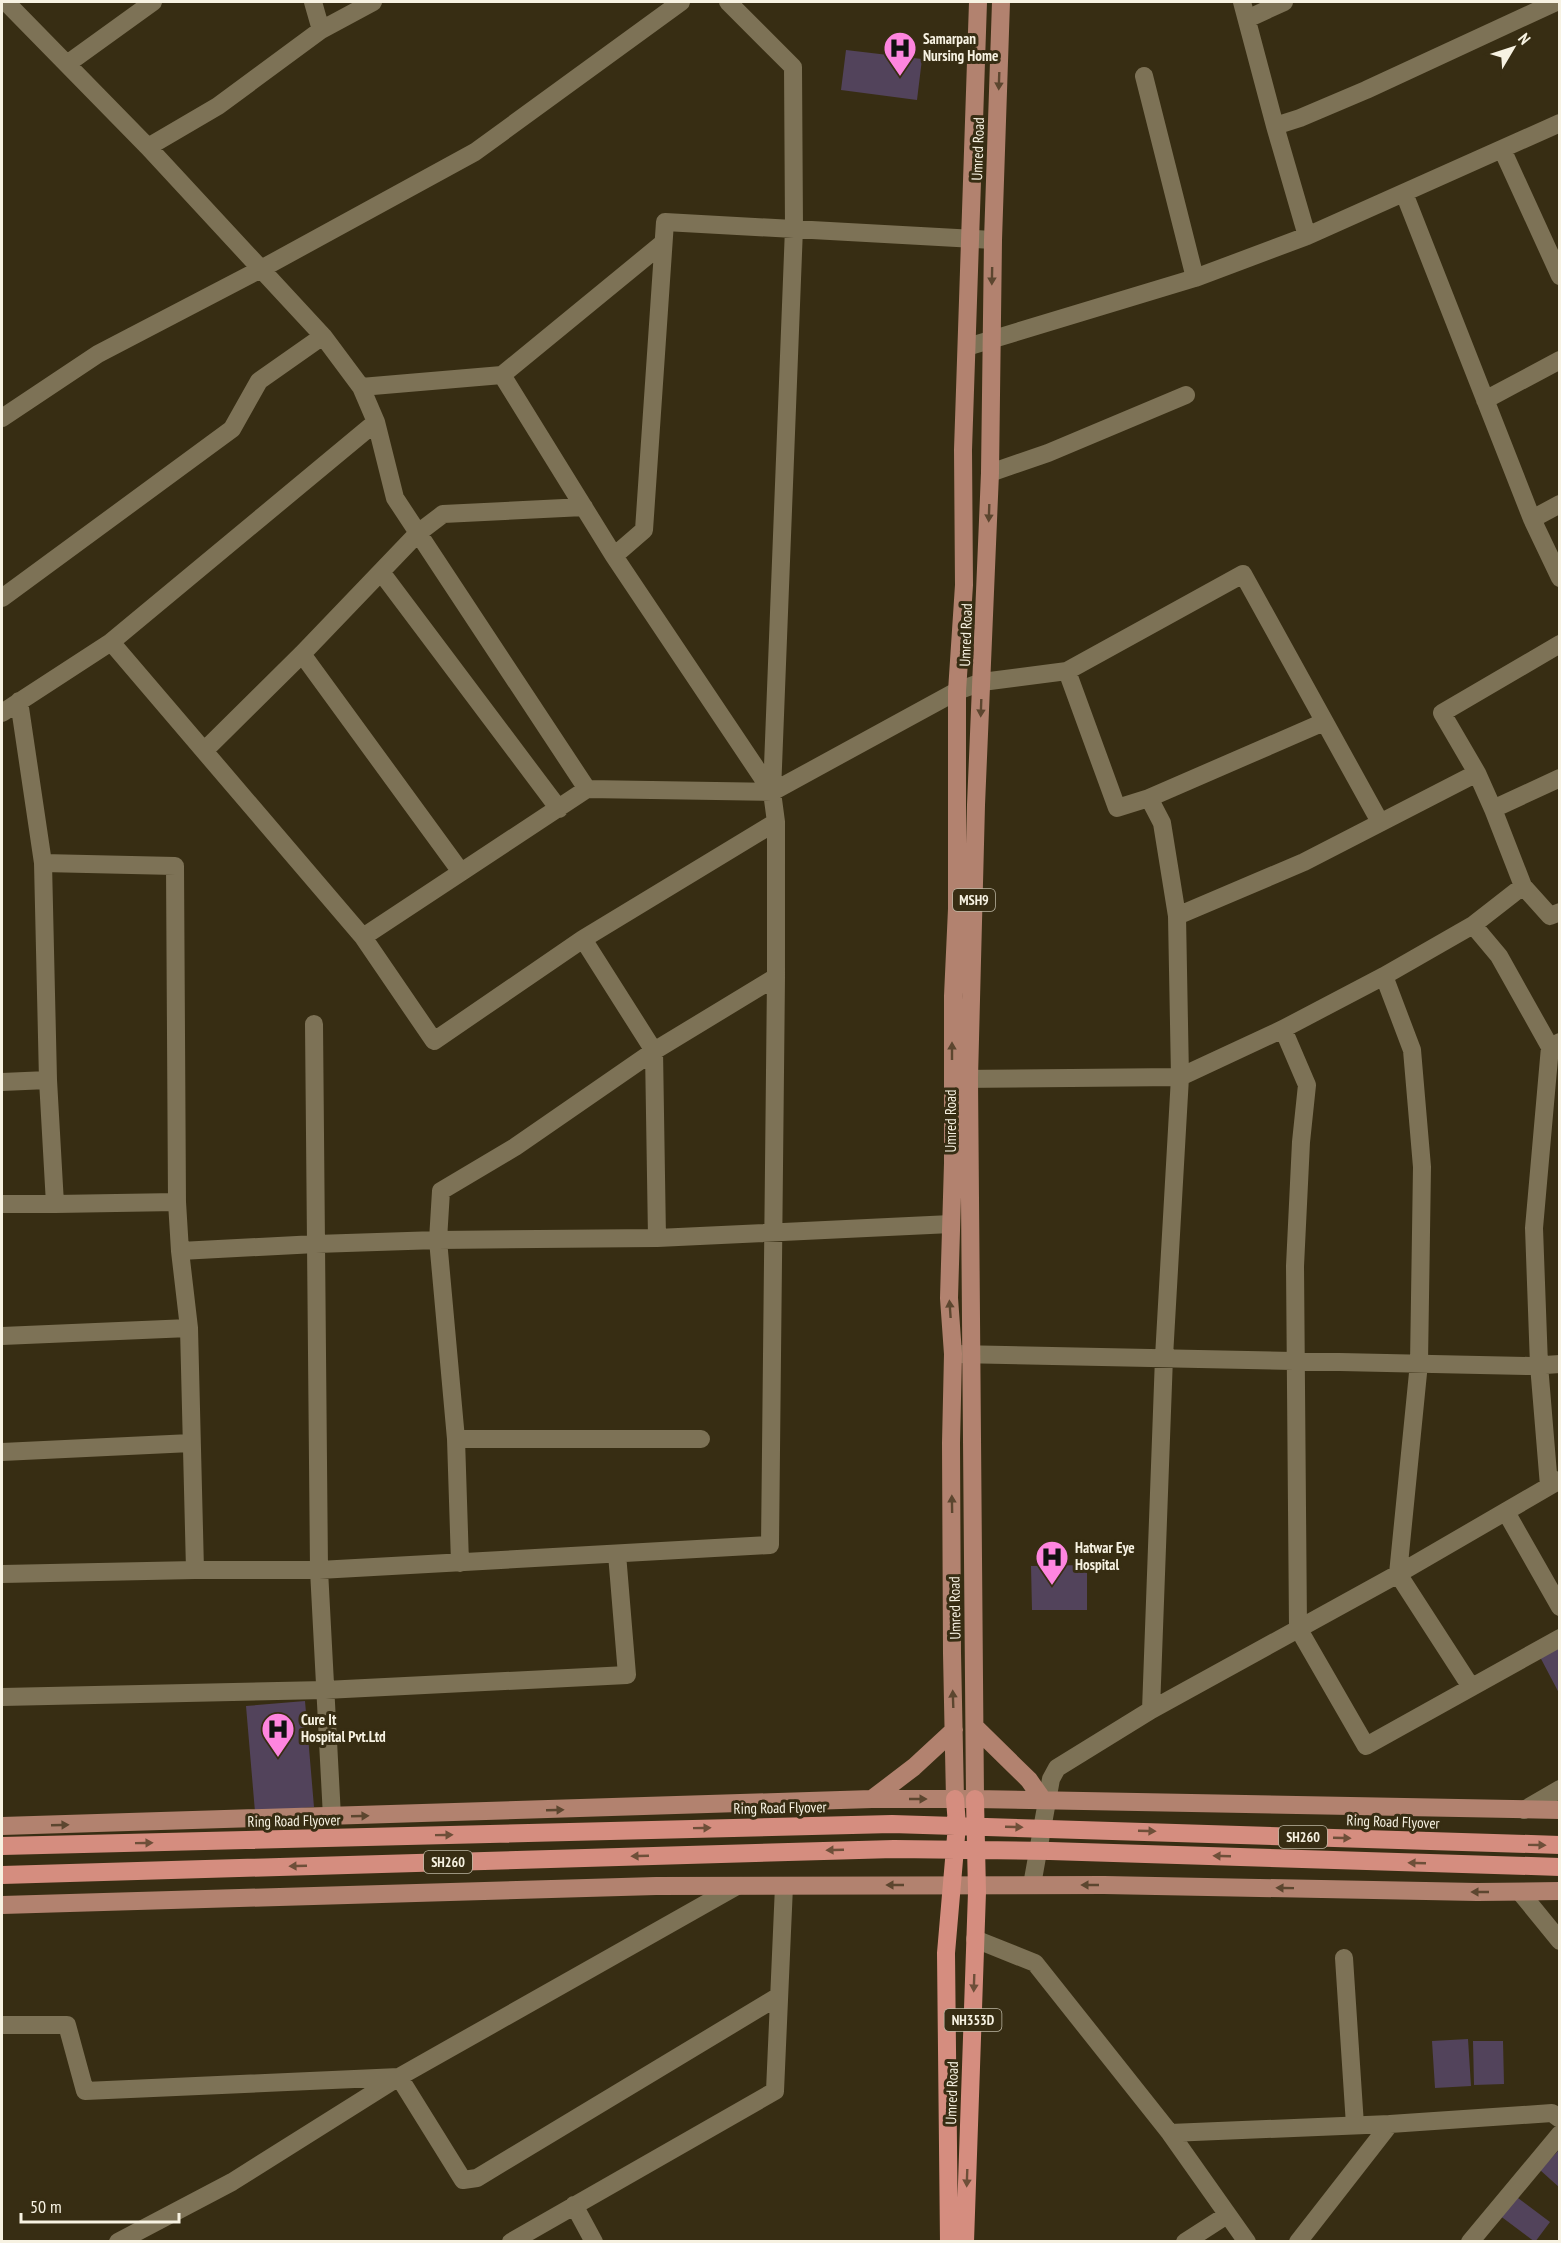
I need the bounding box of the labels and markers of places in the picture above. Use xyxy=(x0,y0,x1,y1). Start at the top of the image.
place label: Samarpan Nursing Home xyxy=(923,29,998,65)
hospital icon: Samarpan Nursing Home xyxy=(882,30,918,77)
place label: Hatwar Eye Hospital xyxy=(1075,1538,1135,1574)
hospital icon: Hatwar Eye Hospital xyxy=(1034,1539,1070,1586)
place label: Cure It Hospital Pvt.Ltd xyxy=(301,1710,386,1746)
hospital icon: Cure It Hospital Pvt.Ltd xyxy=(260,1711,296,1758)

